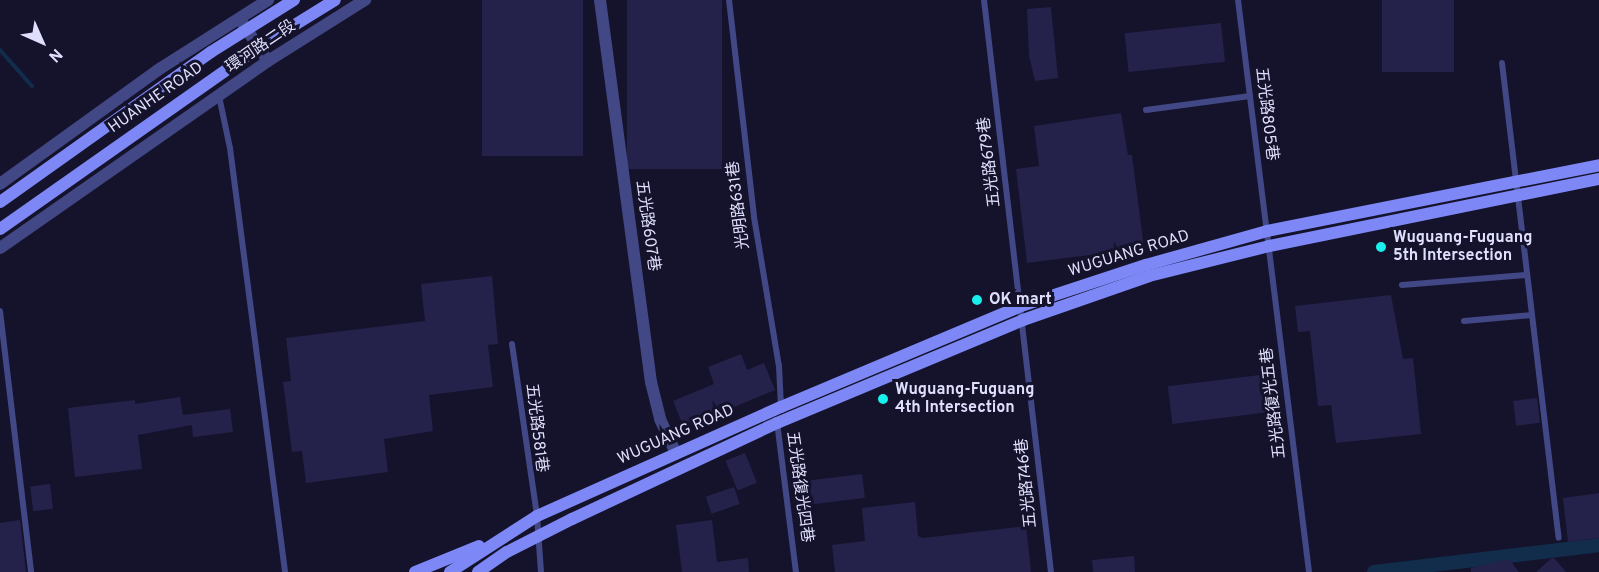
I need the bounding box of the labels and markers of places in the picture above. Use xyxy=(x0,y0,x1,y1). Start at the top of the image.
place label: Wuguang-Fuguang 5th Intersection xyxy=(1393,228,1532,266)
marker: Wuguang-Fuguang 5th Intersection xyxy=(1374,240,1388,254)
place label: OK mart xyxy=(989,290,1052,310)
marker: OK mart xyxy=(970,293,984,307)
place label: Wuguang-Fuguang 4th Intersection xyxy=(895,380,1034,418)
marker: Wuguang-Fuguang 4th Intersection xyxy=(876,392,890,406)

